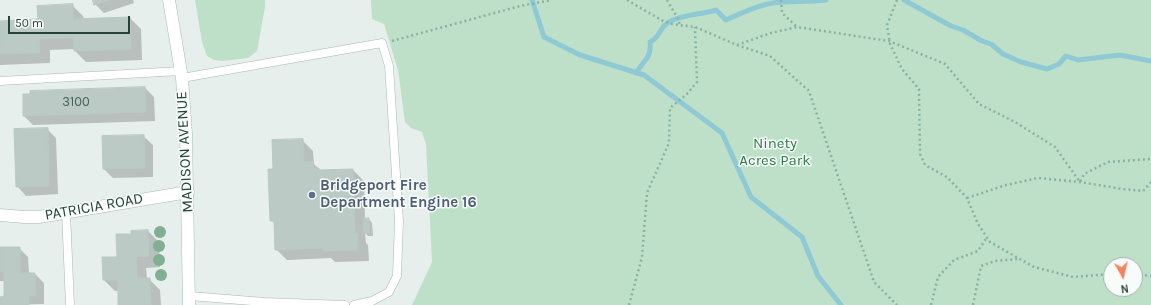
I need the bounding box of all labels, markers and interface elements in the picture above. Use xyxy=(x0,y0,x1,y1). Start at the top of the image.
scale bar xyxy=(10,8,132,34)
text: 50 m xyxy=(15,16,43,30)
street label: MADISON AVENUE xyxy=(173,91,197,213)
house number: 3100 xyxy=(62,94,90,110)
park label: Ninety Acres Park xyxy=(739,135,811,170)
place label: Bridgeport Fire Department Engine 16 xyxy=(320,177,477,212)
street label: PATRICIA ROAD xyxy=(43,189,145,225)
marker: Bridgeport Fire Department Engine 16 xyxy=(307,190,317,200)
north arrow xyxy=(1103,257,1143,297)
text: N xyxy=(1120,281,1129,295)

